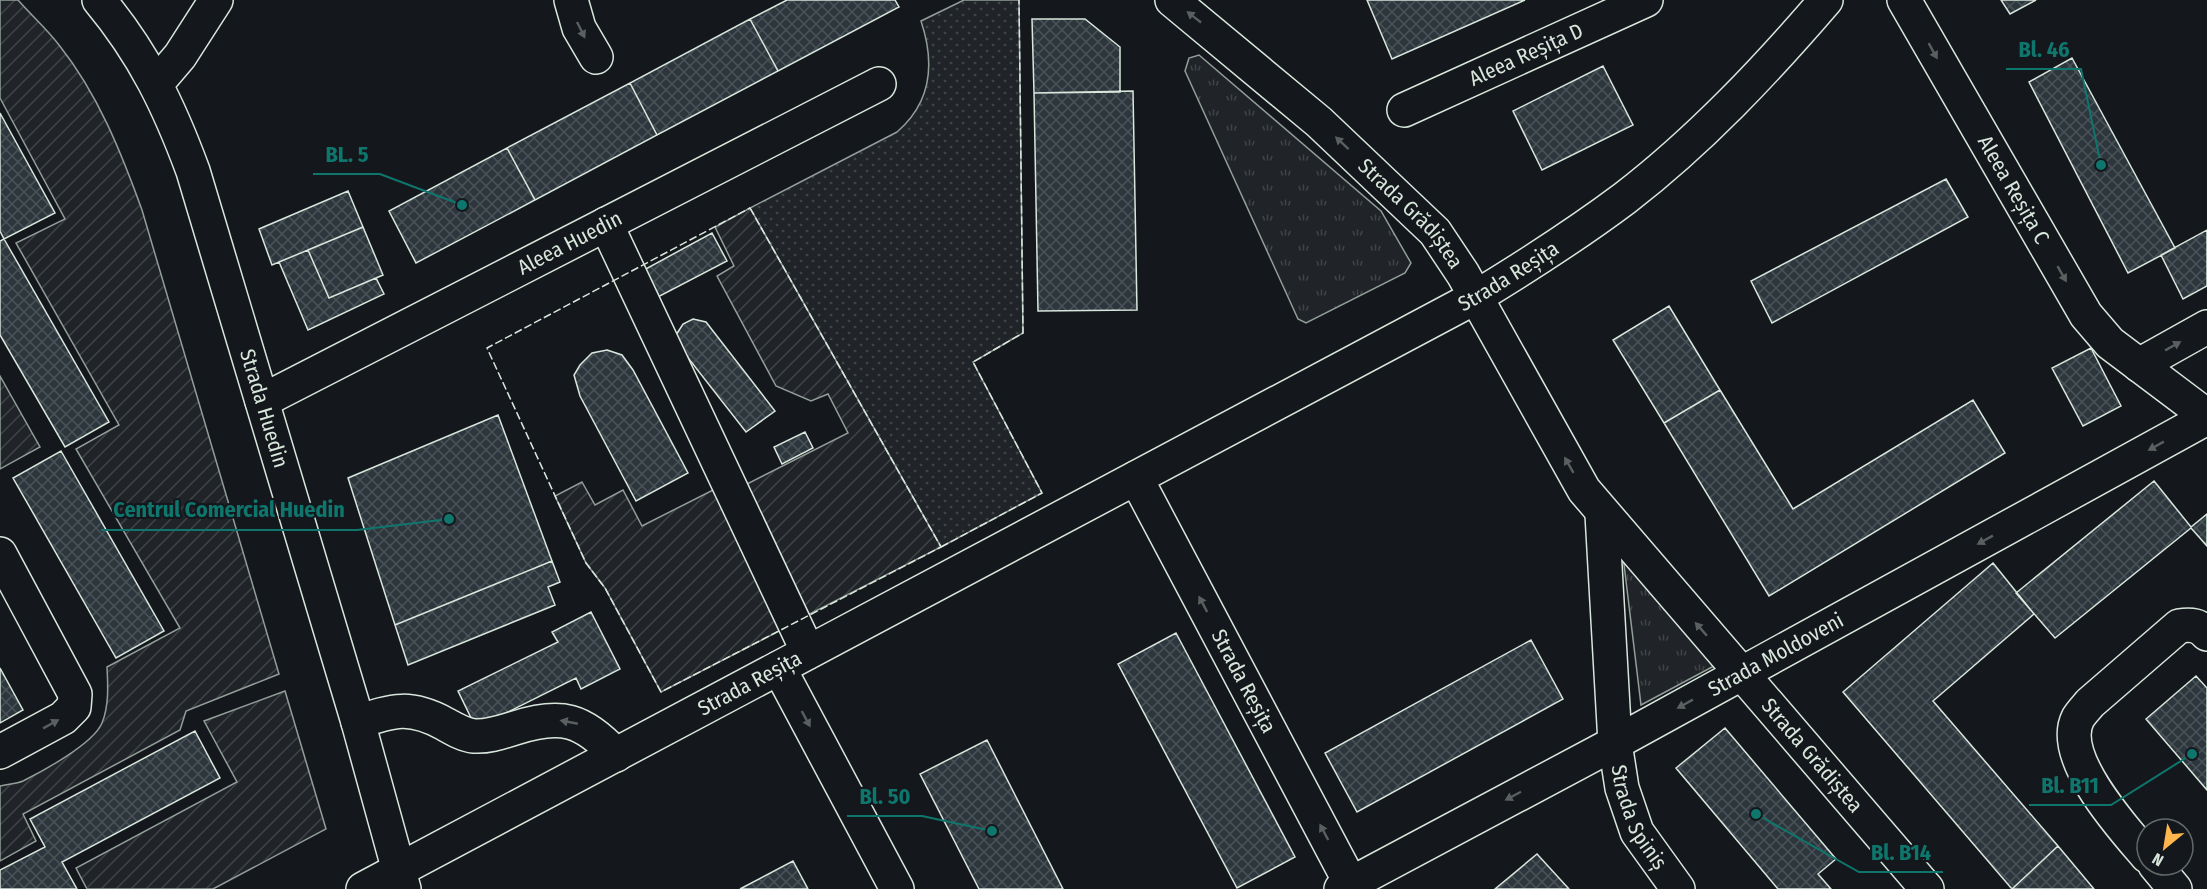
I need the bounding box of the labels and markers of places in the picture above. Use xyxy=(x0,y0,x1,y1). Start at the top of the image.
callout: Bl. 46 xyxy=(2006,29,2081,69)
callout: BL. 5 xyxy=(313,134,380,174)
callout: Centrul Comercial Huedin xyxy=(101,490,357,530)
callout: Bl. B11 xyxy=(2029,765,2111,805)
callout: Bl. 50 xyxy=(847,776,922,816)
callout: Bl. B14 xyxy=(1859,832,1943,872)

